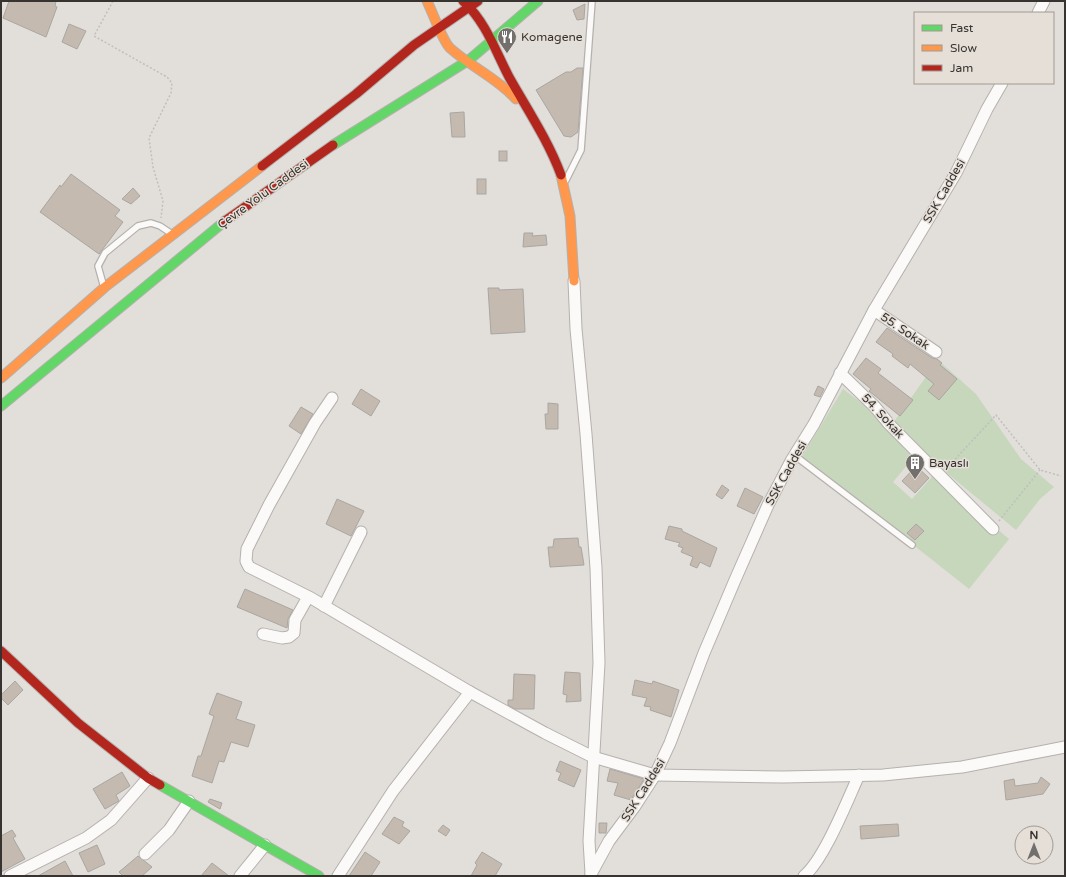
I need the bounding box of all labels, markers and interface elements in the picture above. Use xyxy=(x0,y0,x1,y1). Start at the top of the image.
legend xyxy=(914,12,1054,84)
text: Fast xyxy=(950,21,974,35)
restaurant icon: Komagene xyxy=(496,26,518,54)
place label: Komagene xyxy=(521,30,583,44)
text: Slow xyxy=(950,41,977,55)
text: Jam xyxy=(950,61,973,75)
street label: Çevre Yolu Caddesi xyxy=(215,156,311,232)
street label: SSK Caddesi xyxy=(920,156,968,226)
street label: 55. Sokak xyxy=(878,310,932,353)
street label: 54. Sokak xyxy=(859,391,907,441)
street label: SSK Caddesi xyxy=(762,438,810,508)
building icon: Bayaslı xyxy=(904,452,926,480)
place label: Bayaslı xyxy=(929,456,969,470)
street label: SSK Caddesi xyxy=(618,756,668,824)
north arrow xyxy=(1014,825,1054,865)
text: N xyxy=(1030,829,1038,842)

